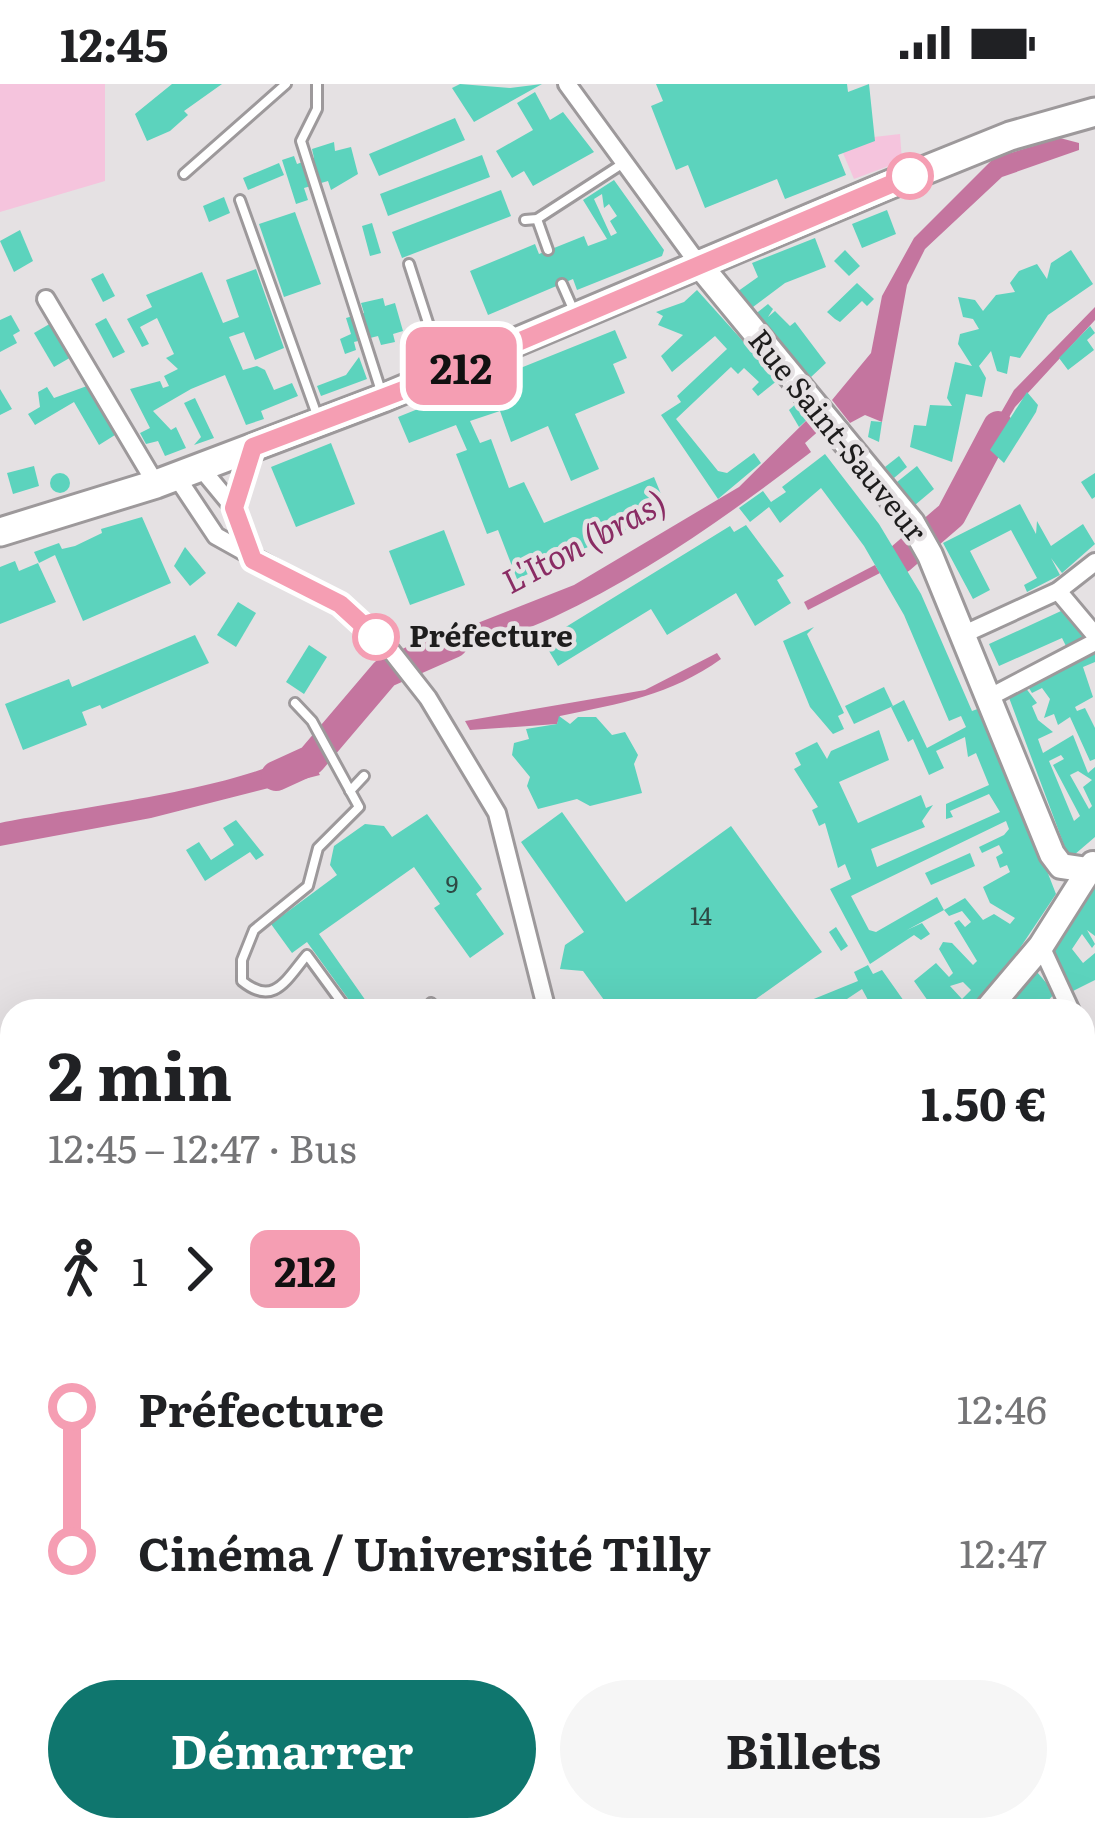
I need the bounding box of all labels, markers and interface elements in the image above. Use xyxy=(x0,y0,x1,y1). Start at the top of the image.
text: 12:45 xyxy=(60,9,168,76)
unlabelled marker xyxy=(888,154,932,198)
street label: Rue Saint-Sauveur xyxy=(740,318,939,550)
line badge: 212 xyxy=(392,327,530,405)
text: 212 xyxy=(430,335,492,397)
water label: L'Iton (bras) xyxy=(492,476,674,604)
place label: Préfecture xyxy=(409,612,573,656)
marker: Préfecture xyxy=(354,615,398,659)
house number: 9 xyxy=(446,865,458,900)
house number: 14 xyxy=(690,897,712,932)
text: 2 min xyxy=(48,1023,232,1121)
text: 1.50 € xyxy=(921,1068,1047,1135)
text: 12:45 – 12:47 · Bus xyxy=(48,1117,357,1175)
icon: walk xyxy=(48,1236,114,1302)
icon: forward xyxy=(166,1236,232,1302)
text: 212 xyxy=(274,1238,336,1300)
text: 1 xyxy=(132,1240,148,1298)
text: Préfecture xyxy=(138,1374,384,1441)
text: 12:46 xyxy=(957,1378,1047,1436)
text: Cinéma / Université Tilly xyxy=(138,1518,710,1585)
text: 12:47 xyxy=(959,1522,1047,1580)
button: Démarrer xyxy=(48,1680,536,1818)
button: Billets xyxy=(560,1680,1047,1818)

